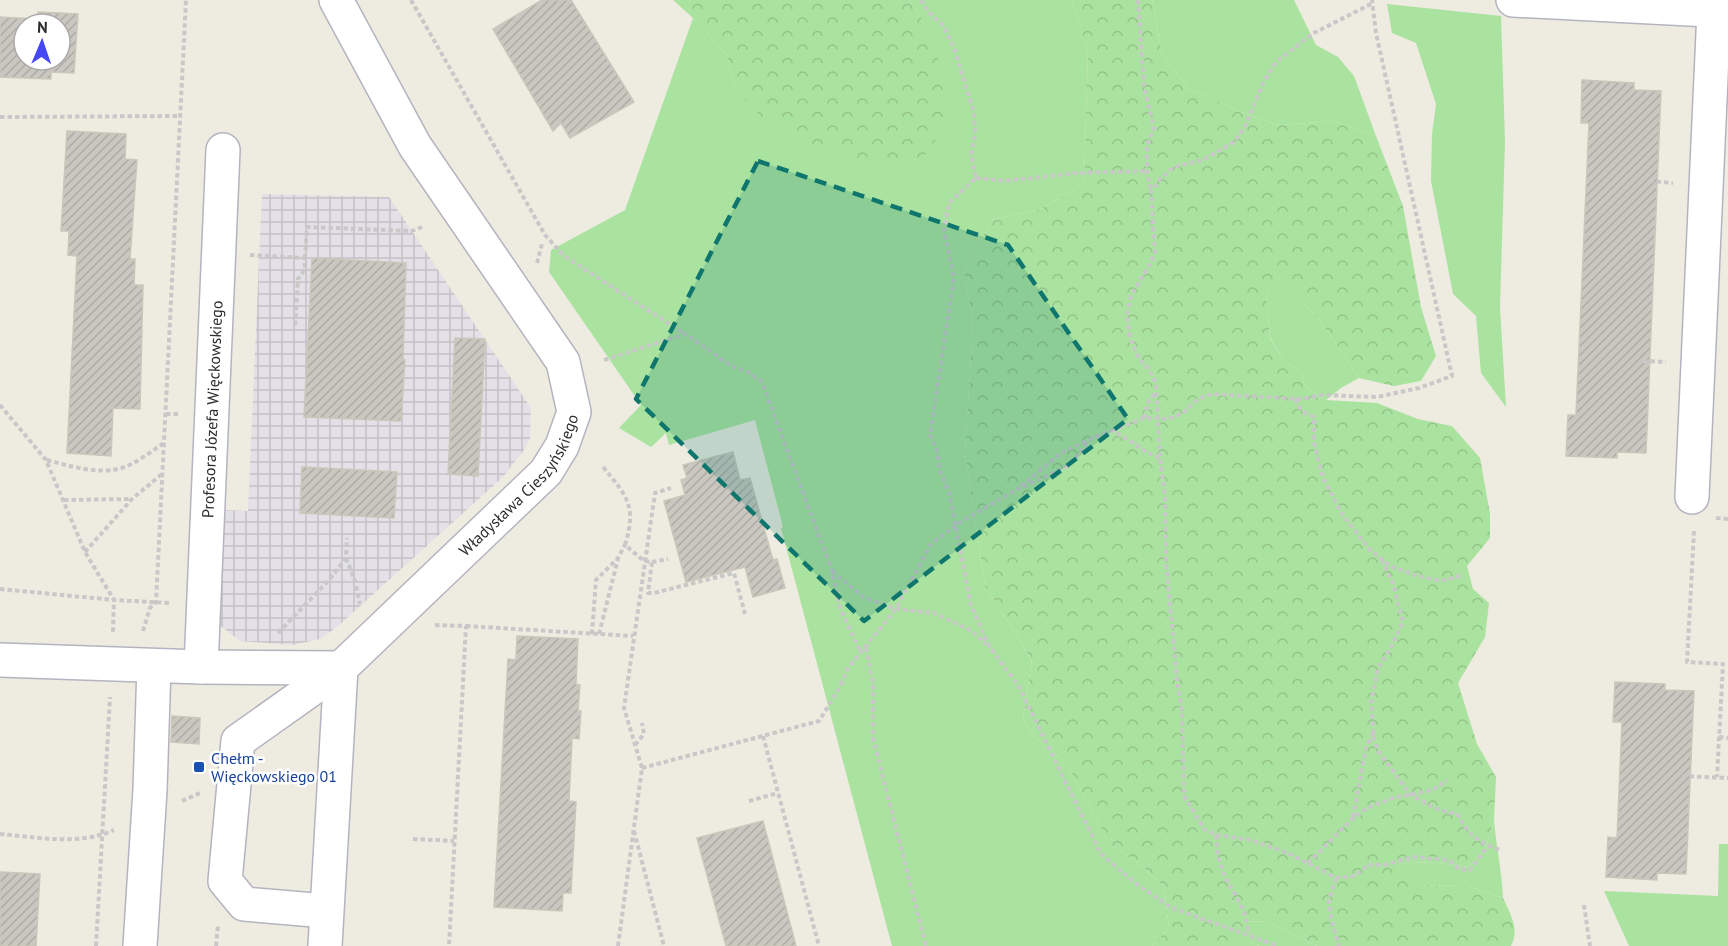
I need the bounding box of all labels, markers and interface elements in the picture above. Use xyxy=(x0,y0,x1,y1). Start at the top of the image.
north arrow xyxy=(12,12,72,72)
text: N xyxy=(37,17,48,37)
street label: Profesora Józefa Więckowskiego xyxy=(197,300,227,518)
street label: Władysława Cieszyńskiego xyxy=(455,411,582,560)
place label: Chełm - Więckowskiego 01 xyxy=(211,748,337,786)
marker: Chełm - Więckowskiego 01 xyxy=(192,760,206,774)

